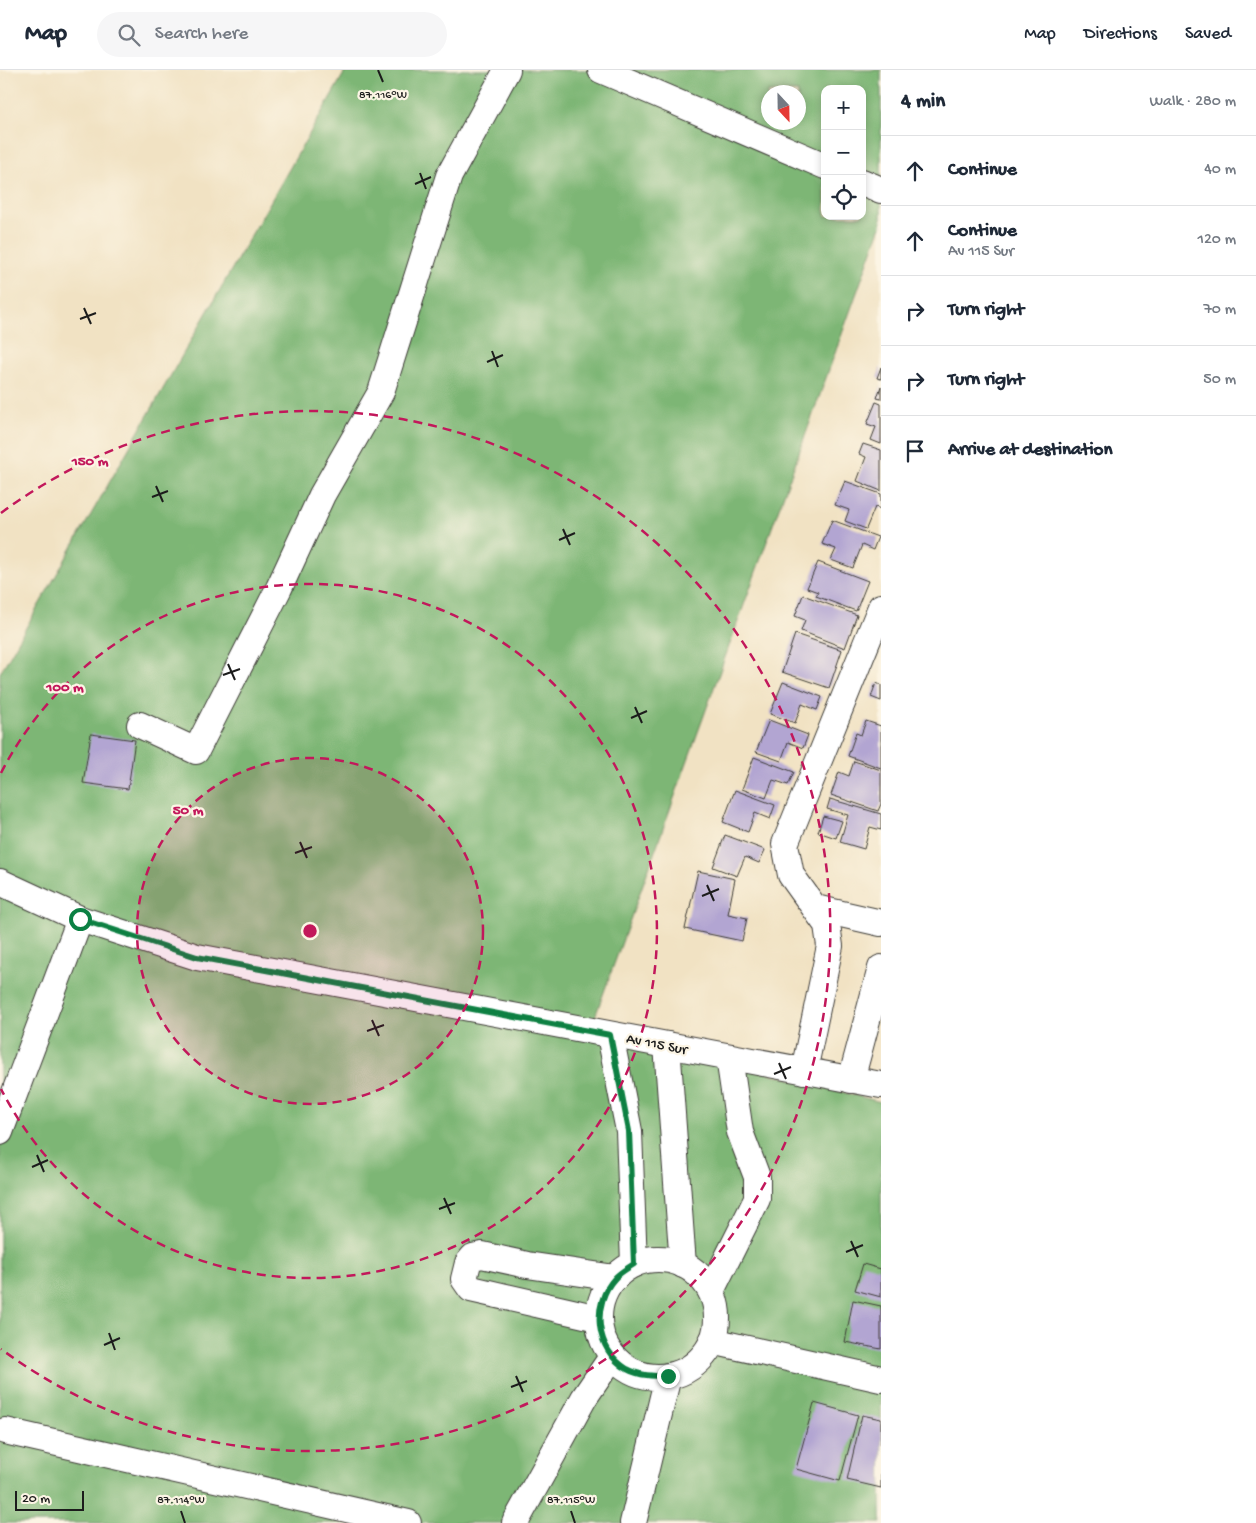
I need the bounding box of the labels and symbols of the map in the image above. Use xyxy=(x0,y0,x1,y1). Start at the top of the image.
north arrow xyxy=(761,85,806,130)
text: 87.116°W xyxy=(359,89,407,103)
text: 150 m xyxy=(71,453,109,471)
text: 100 m xyxy=(45,679,84,697)
text: 50 m xyxy=(173,802,204,820)
route start xyxy=(69,908,92,931)
centre of rings xyxy=(301,922,319,940)
street label: Av 115 Sur xyxy=(625,1030,690,1060)
route end xyxy=(657,1365,680,1388)
scale bar xyxy=(15,1488,84,1511)
text: 87.114°W xyxy=(157,1494,205,1508)
text: 87.115°W xyxy=(547,1494,595,1508)

